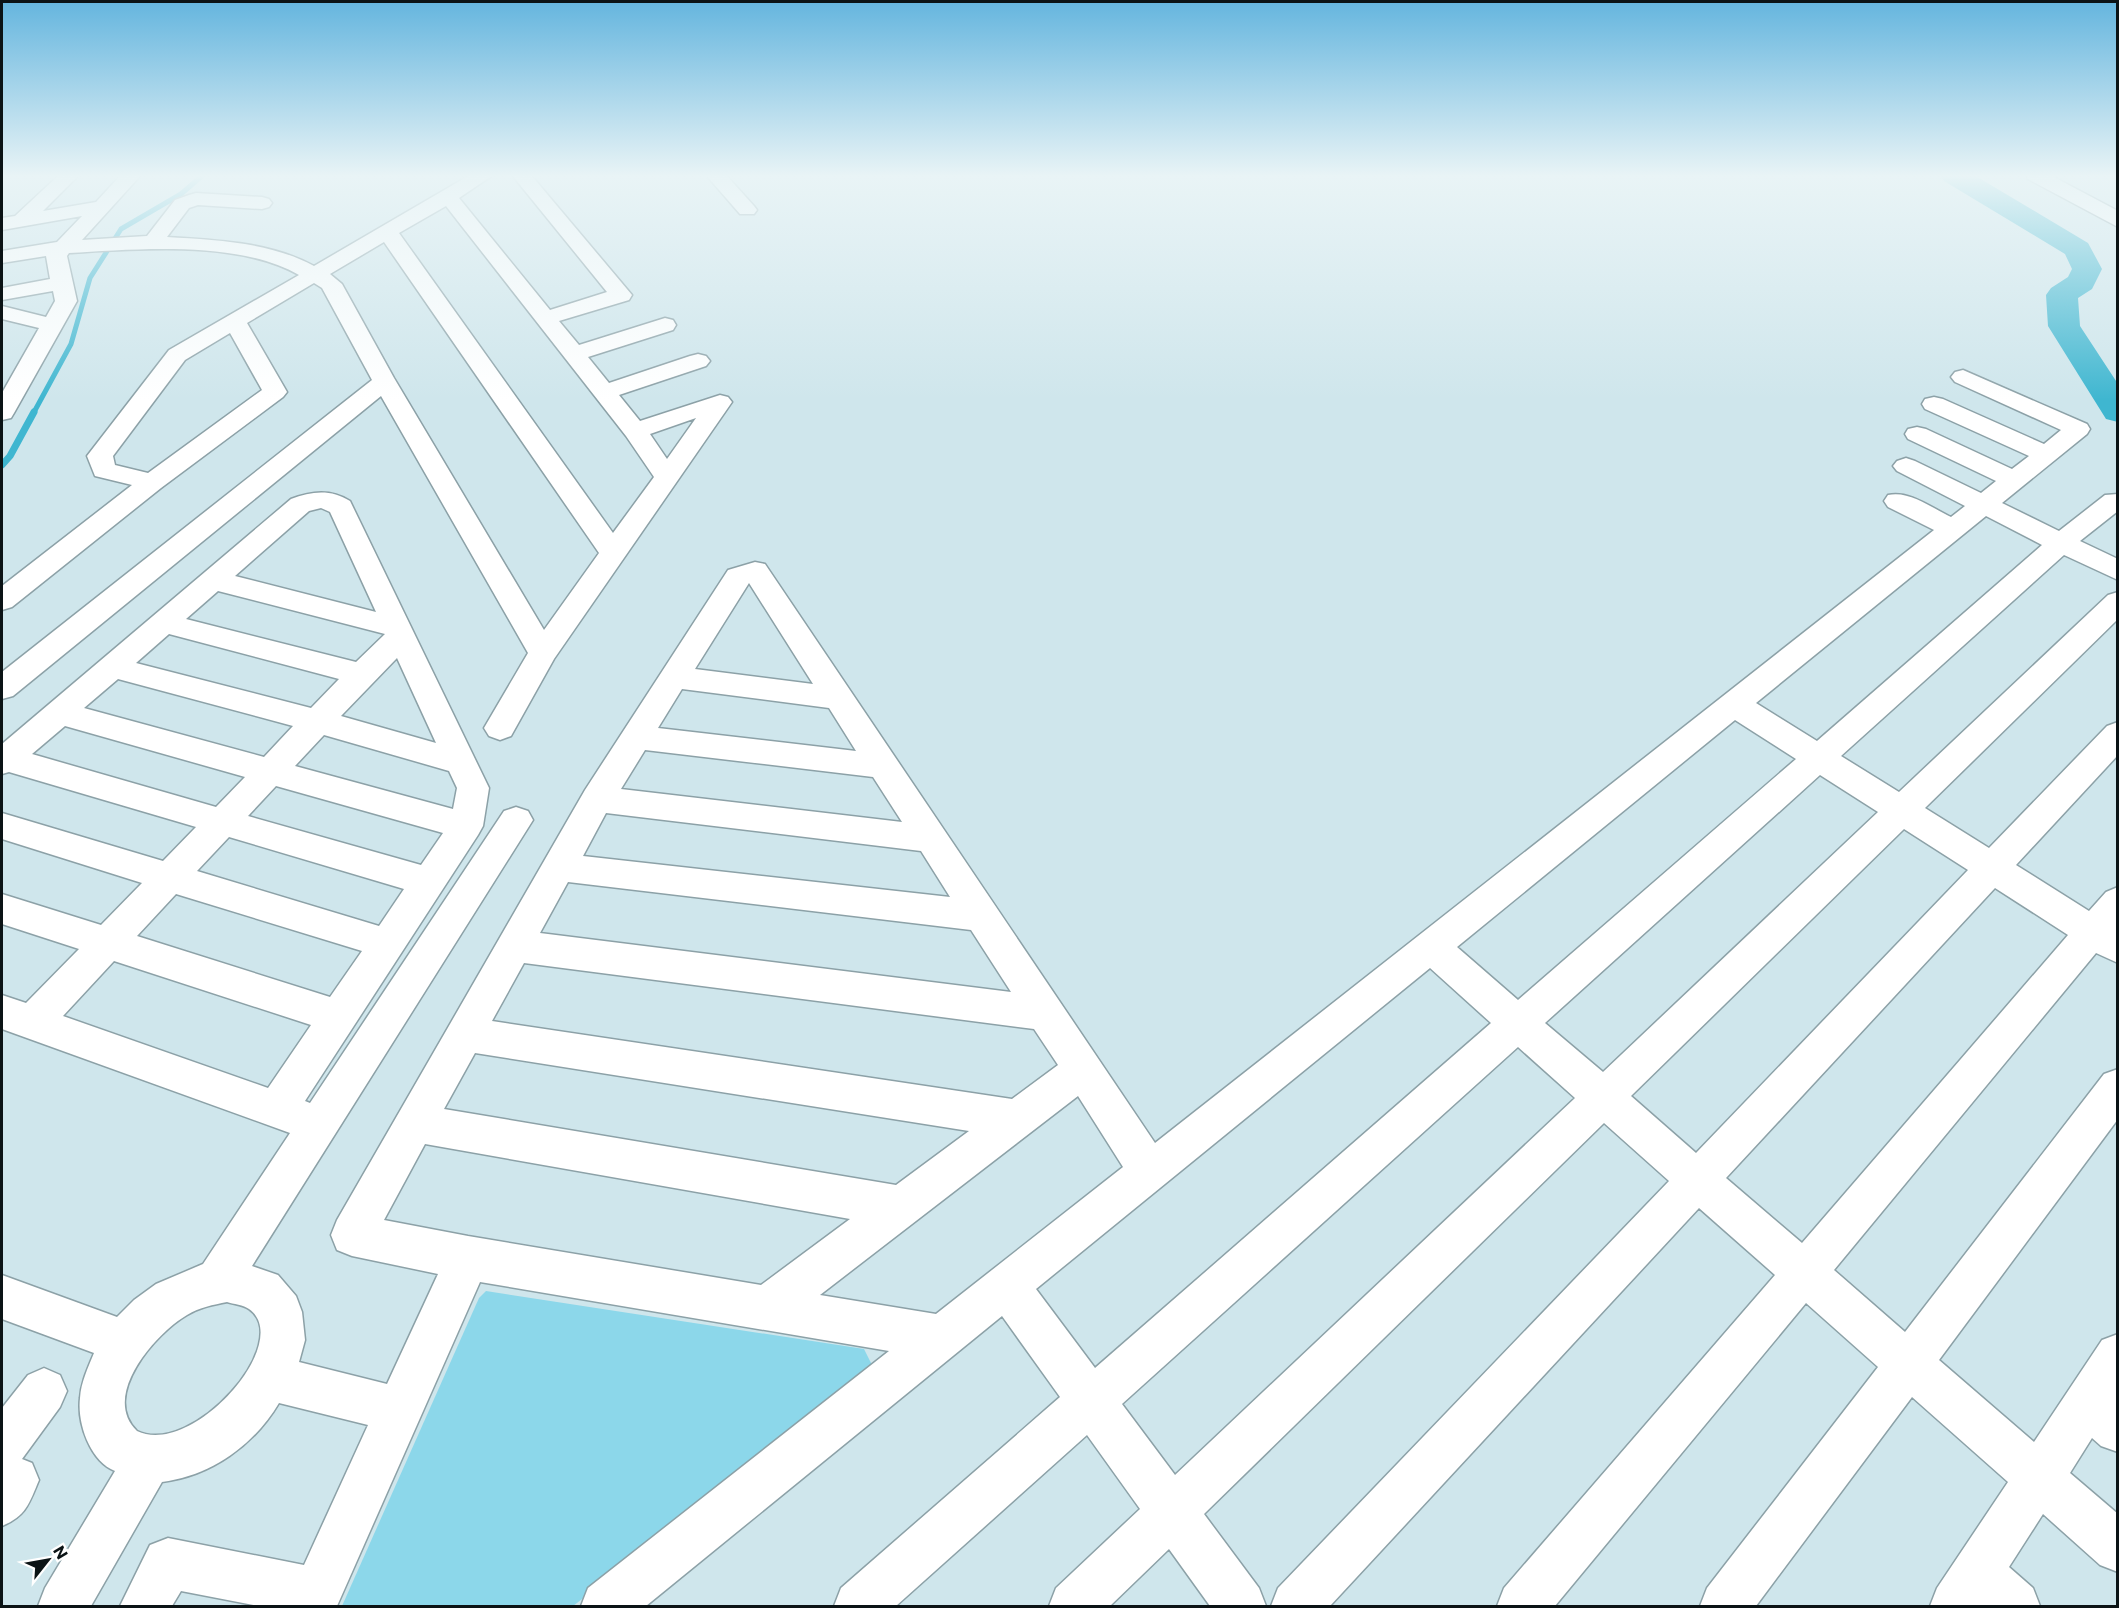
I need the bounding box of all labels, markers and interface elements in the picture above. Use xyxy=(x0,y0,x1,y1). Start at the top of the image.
north arrow xyxy=(18,1530,78,1590)
text: N xyxy=(50,1542,73,1562)

